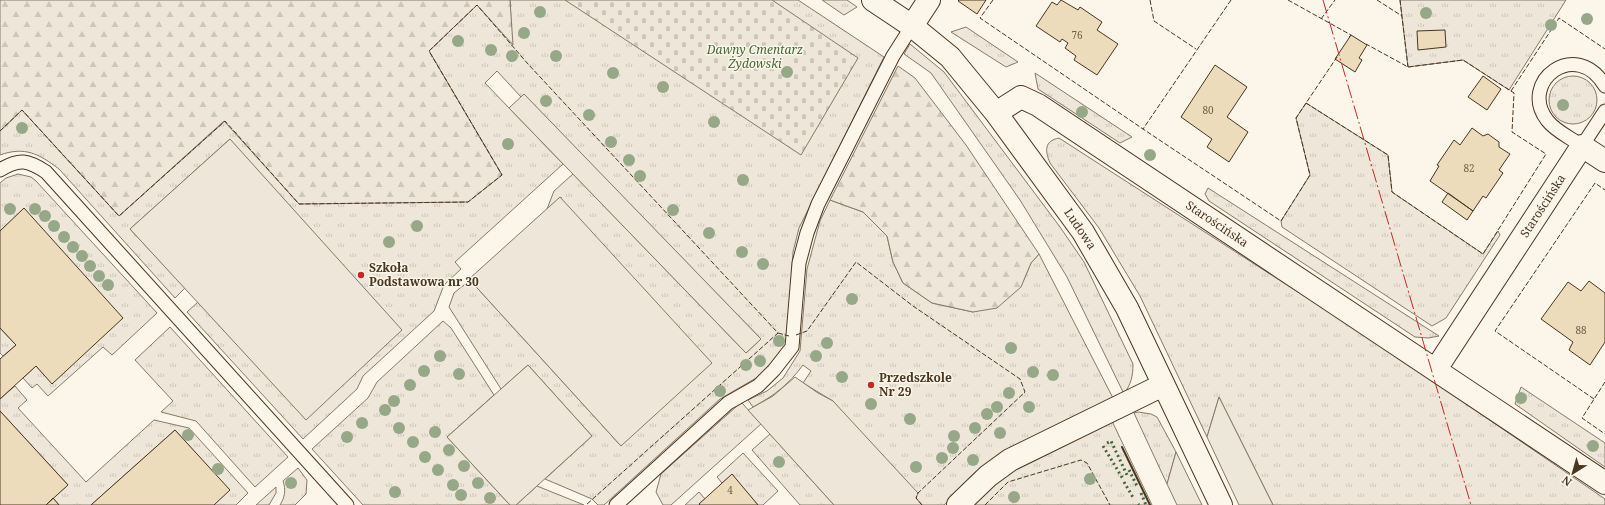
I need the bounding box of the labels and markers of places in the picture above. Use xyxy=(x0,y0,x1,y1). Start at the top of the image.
place label: Szkoła Podstawowa nr 30 xyxy=(369,259,479,290)
marker: Szkoła Podstawowa nr 30 xyxy=(356,270,366,280)
place label: Przedszkole Nr 29 xyxy=(879,369,952,400)
marker: Przedszkole Nr 29 xyxy=(866,380,876,390)

